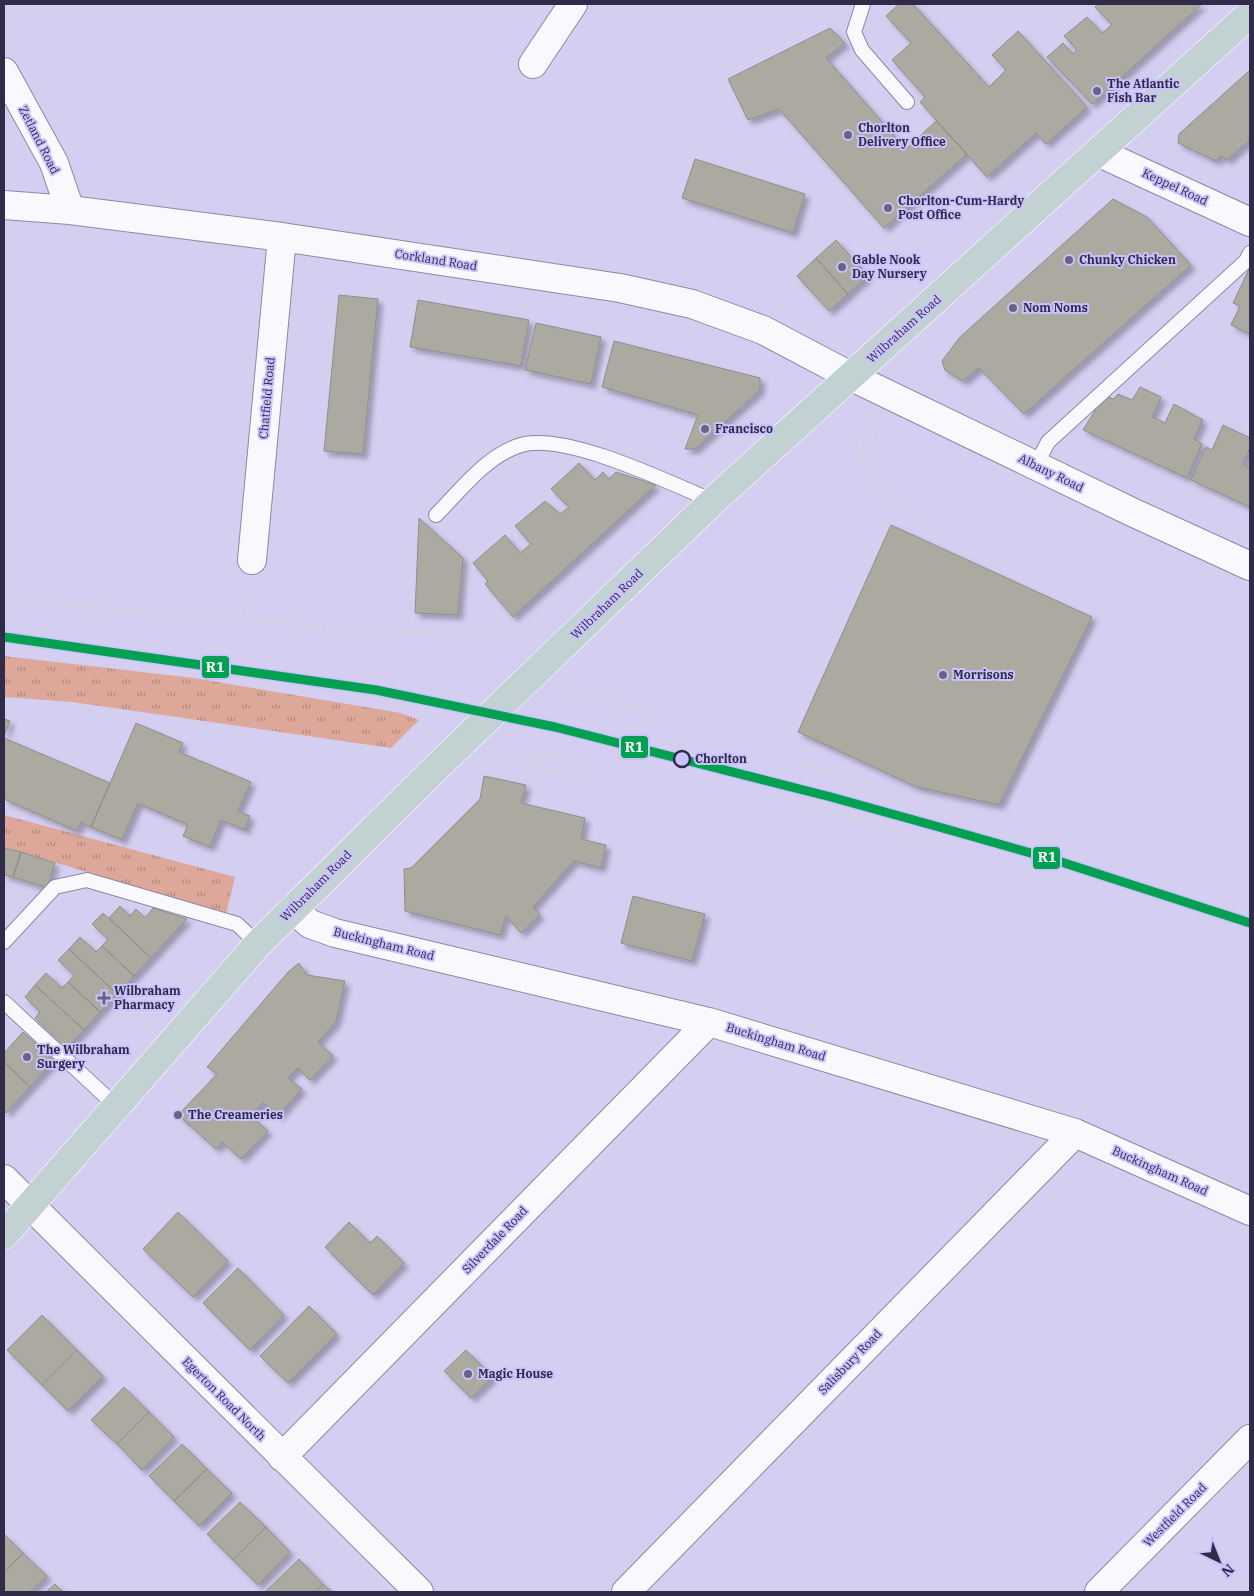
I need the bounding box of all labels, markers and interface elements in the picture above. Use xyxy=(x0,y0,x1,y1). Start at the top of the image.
place label: The Atlantic Fish Bar xyxy=(1107,76,1180,105)
marker: The Atlantic Fish Bar xyxy=(1091,85,1103,97)
street label: Zetland Road xyxy=(16,103,63,176)
place label: Chorlton Delivery Office xyxy=(858,120,946,149)
marker: Chorlton Delivery Office xyxy=(842,129,854,141)
street label: Keppel Road xyxy=(1140,165,1211,208)
place label: Chorlton-Cum-Hardy Post Office xyxy=(898,193,1024,222)
marker: Chorlton-Cum-Hardy Post Office xyxy=(882,202,894,214)
street label: Corkland Road xyxy=(394,246,478,273)
place label: Gable Nook Day Nursery xyxy=(852,252,927,281)
place label: Chunky Chicken xyxy=(1079,252,1176,267)
marker: Chunky Chicken xyxy=(1063,254,1075,266)
marker: Gable Nook Day Nursery xyxy=(836,261,848,273)
street label: Wilbraham Road xyxy=(863,291,944,366)
place label: Nom Noms xyxy=(1023,300,1088,315)
marker: Nom Noms xyxy=(1007,302,1019,314)
street label: Chatfield Road xyxy=(255,356,278,440)
place label: Francisco xyxy=(715,421,773,436)
marker: Francisco xyxy=(699,423,711,435)
street label: Albany Road xyxy=(1016,450,1086,495)
street label: Wilbraham Road xyxy=(567,565,646,642)
line badge: R1 xyxy=(201,655,230,679)
text: R1 xyxy=(206,658,224,676)
place label: Morrisons xyxy=(953,667,1014,682)
marker: Morrisons xyxy=(937,669,949,681)
line badge: R1 xyxy=(620,735,649,759)
text: R1 xyxy=(625,738,643,756)
marker: Chorlton xyxy=(673,750,691,768)
place label: Chorlton xyxy=(695,751,747,766)
line badge: R1 xyxy=(1032,846,1061,870)
street label: Wilbraham Road xyxy=(277,847,354,924)
text: R1 xyxy=(1038,848,1056,866)
street label: Buckingham Road xyxy=(332,924,436,963)
place label: Wilbraham Pharmacy xyxy=(114,983,181,1012)
marker: Wilbraham Pharmacy xyxy=(98,992,110,1004)
street label: Buckingham Road xyxy=(725,1019,828,1064)
place label: The Wilbraham Surgery xyxy=(37,1042,130,1071)
marker: The Wilbraham Surgery xyxy=(21,1051,33,1063)
place label: The Creameries xyxy=(188,1107,283,1122)
marker: The Creameries xyxy=(172,1109,184,1121)
street label: Buckingham Road xyxy=(1110,1143,1210,1198)
street label: Silverdale Road xyxy=(459,1203,531,1276)
street label: Salisbury Road xyxy=(815,1326,885,1397)
street label: Egerton Road North xyxy=(179,1354,270,1444)
place label: Magic House xyxy=(478,1366,553,1381)
marker: Magic House xyxy=(462,1368,474,1380)
street label: Westfield Road xyxy=(1140,1480,1210,1550)
north arrow xyxy=(1194,1536,1244,1586)
text: N xyxy=(1218,1560,1238,1581)

